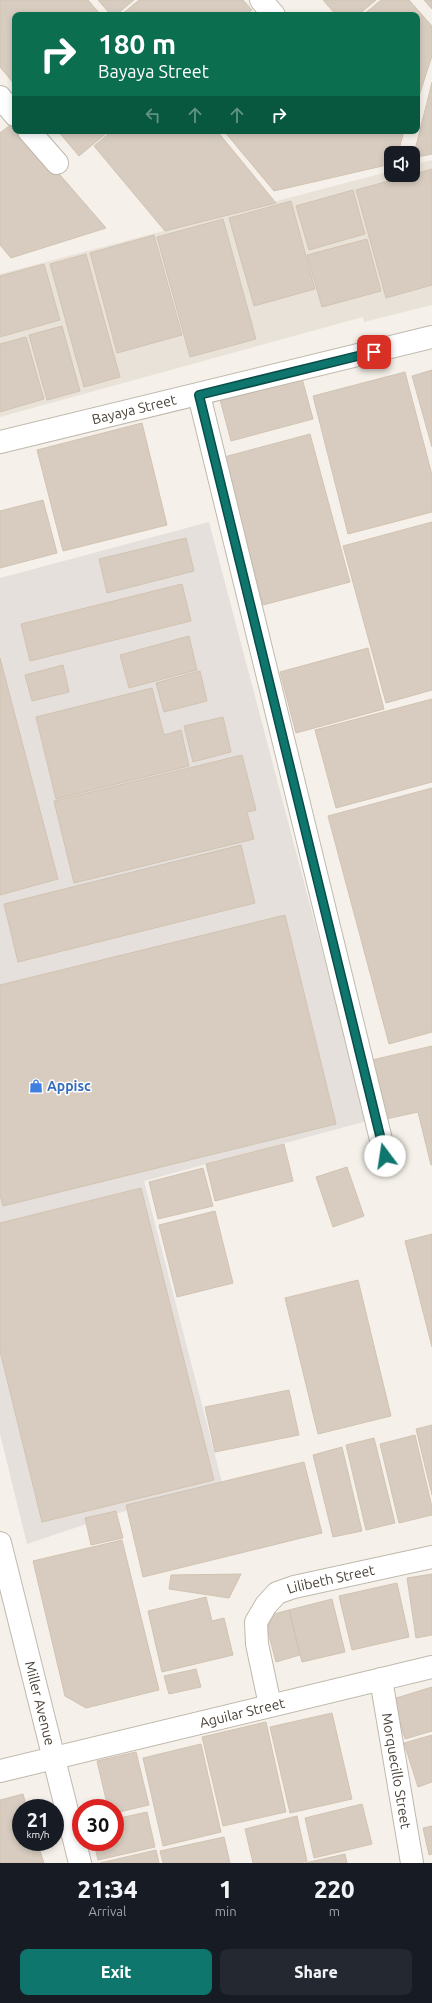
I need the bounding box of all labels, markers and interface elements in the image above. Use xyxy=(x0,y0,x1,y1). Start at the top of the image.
icon: right xyxy=(32,28,84,80)
text: 180 m xyxy=(98,28,176,59)
text: Bayaya Street xyxy=(98,61,209,81)
icon: left xyxy=(142,104,164,126)
icon: ahead xyxy=(184,104,206,126)
icon: ahead xyxy=(226,104,248,126)
icon: right xyxy=(268,104,290,126)
map controls xyxy=(384,146,420,182)
button: sound xyxy=(384,146,420,182)
pin xyxy=(357,335,391,369)
icon: arrive xyxy=(363,341,385,363)
street label: Bayaya Street xyxy=(90,391,178,427)
shop icon: Appisc xyxy=(28,1078,44,1094)
place label: Appisc xyxy=(47,1078,91,1094)
position arrow xyxy=(364,1135,406,1177)
street label: Lilibeth Street xyxy=(285,1562,377,1597)
street label: Miller Avenue xyxy=(22,1659,58,1747)
street label: Aguilar Street xyxy=(198,1695,287,1731)
street label: Morquecillo Street xyxy=(379,1711,414,1830)
speed limit sign: 30 xyxy=(72,1799,124,1851)
text: 21 xyxy=(27,1808,49,1831)
text: km/h xyxy=(26,1829,50,1840)
text: 21:34 xyxy=(77,1876,137,1903)
text: 1 xyxy=(219,1876,232,1903)
text: 220 xyxy=(314,1876,355,1903)
text: Arrival xyxy=(88,1904,126,1918)
text: min xyxy=(215,1904,237,1918)
text: m xyxy=(329,1904,340,1918)
button: Exit xyxy=(20,1949,212,1995)
button: Share xyxy=(220,1949,412,1995)

